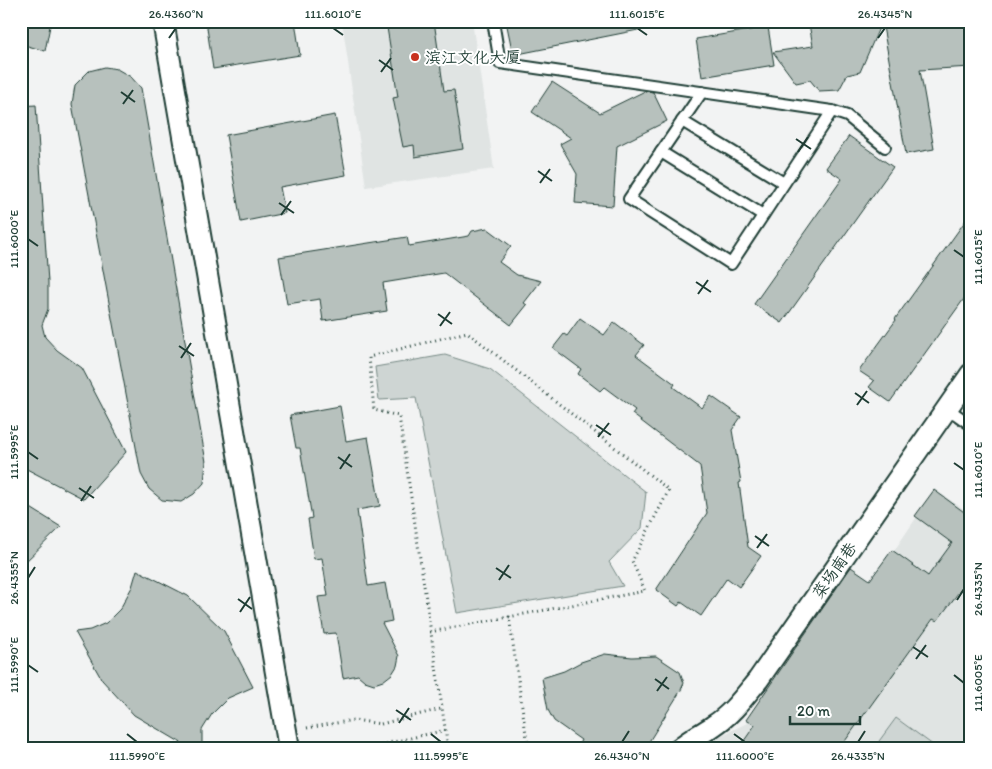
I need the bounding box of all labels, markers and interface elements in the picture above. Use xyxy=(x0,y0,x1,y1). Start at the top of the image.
text: 26.4360°N xyxy=(149,7,203,21)
text: 111.6010°E xyxy=(305,7,362,21)
text: 111.6015°E xyxy=(609,7,665,21)
text: 26.4345°N xyxy=(858,7,912,21)
place label: 滨江文化大厦 xyxy=(425,48,521,67)
marker: 滨江文化大厦 xyxy=(409,51,421,63)
text: 111.6000°E xyxy=(7,209,21,268)
text: 111.6015°E xyxy=(971,229,985,285)
text: 111.5995°E xyxy=(7,424,21,479)
text: 111.6010°E xyxy=(971,441,985,498)
street label: 菜场南巷 xyxy=(808,539,861,602)
text: 26.4355°N xyxy=(7,551,21,605)
text: 26.4335°N xyxy=(971,562,985,616)
text: 111.5990°E xyxy=(7,637,21,693)
text: 111.6005°E xyxy=(971,654,985,712)
scale bar xyxy=(790,694,860,726)
text: 20 m xyxy=(797,702,831,720)
text: 111.5990°E xyxy=(109,749,165,763)
text: 111.5995°E xyxy=(414,749,469,763)
text: 26.4340°N xyxy=(594,749,650,763)
text: 111.6000°E xyxy=(716,749,775,763)
text: 26.4335°N xyxy=(831,749,885,763)

